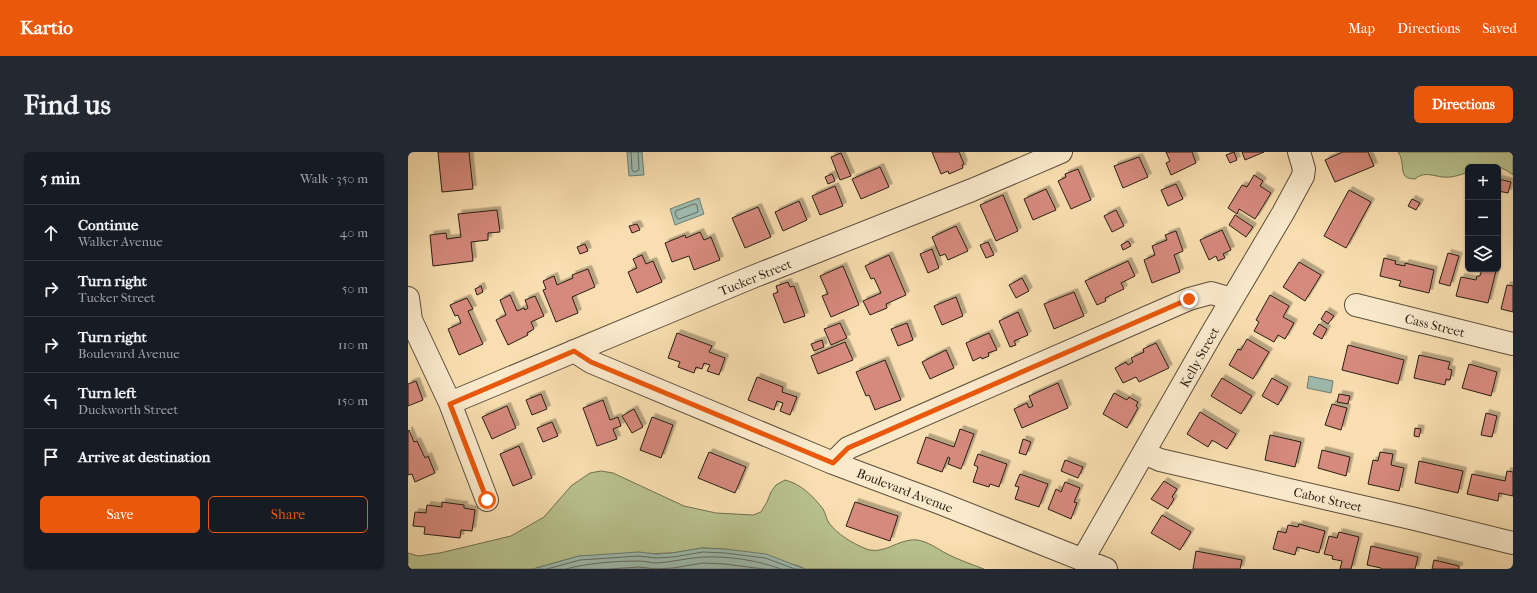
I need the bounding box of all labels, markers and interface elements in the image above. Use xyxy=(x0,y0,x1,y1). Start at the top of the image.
text: Kartio xyxy=(20,17,73,39)
text: Map xyxy=(1348,20,1375,37)
text: Directions xyxy=(1397,20,1460,37)
text: Saved xyxy=(1482,20,1517,37)
button: Directions xyxy=(1414,86,1513,123)
text: Find us xyxy=(24,88,111,121)
map controls xyxy=(1465,164,1501,272)
button: + xyxy=(1465,164,1501,200)
text: 5 min xyxy=(40,168,80,188)
text: Walk · 350 m xyxy=(300,171,368,186)
button: − xyxy=(1465,200,1501,236)
text: Continue xyxy=(78,216,138,234)
icon: ahead xyxy=(40,222,62,244)
text: 40 m xyxy=(340,225,368,240)
text: Walker Avenue xyxy=(78,234,163,249)
button: layers xyxy=(1465,236,1501,272)
street label: Tucker Street xyxy=(717,256,794,299)
text: Turn right xyxy=(78,272,147,290)
icon: right xyxy=(40,278,62,300)
text: 50 m xyxy=(342,281,368,296)
text: Tucker Street xyxy=(78,290,155,305)
route end xyxy=(1180,290,1198,308)
street label: Cass Street xyxy=(1403,311,1467,340)
street label: Kelly Street xyxy=(1177,324,1222,390)
text: Turn right xyxy=(78,328,147,346)
icon: right xyxy=(40,334,62,356)
text: 110 m xyxy=(338,337,368,352)
text: Boulevard Avenue xyxy=(78,346,180,361)
text: Turn left xyxy=(78,384,136,402)
icon: left xyxy=(40,390,62,412)
text: 150 m xyxy=(337,393,368,408)
text: Duckworth Street xyxy=(78,402,178,417)
icon: arrive xyxy=(40,446,62,468)
text: Arrive at destination xyxy=(78,448,210,466)
street label: Boulevard Avenue xyxy=(855,465,955,516)
street label: Cabot Street xyxy=(1292,484,1364,515)
route start xyxy=(478,491,496,509)
button: Save xyxy=(40,496,200,533)
button: Share xyxy=(208,496,368,533)

